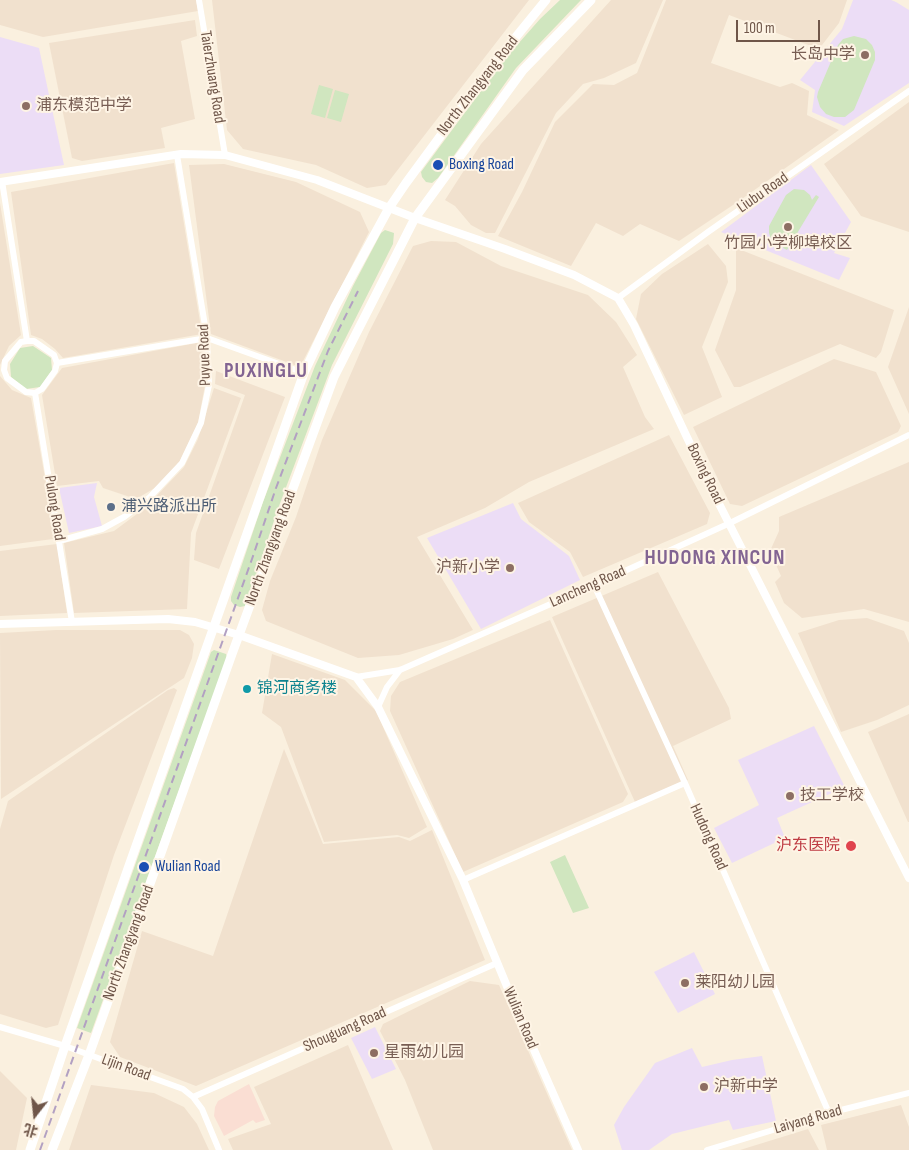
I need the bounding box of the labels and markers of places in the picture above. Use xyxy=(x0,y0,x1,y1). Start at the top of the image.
place label: 长岛中学 xyxy=(791,45,855,65)
marker: 长岛中学 xyxy=(859,49,871,61)
place label: 浦东模范中学 xyxy=(36,96,132,116)
marker: 浦东模范中学 xyxy=(20,100,32,112)
place label: Boxing Road xyxy=(449,155,514,175)
marker: Boxing Road xyxy=(431,158,445,172)
marker: 竹园小学柳埠校区 xyxy=(782,221,794,233)
place label: 竹园小学柳埠校区 xyxy=(724,234,852,254)
place label: 浦兴路派出所 xyxy=(121,497,217,517)
marker: 浦兴路派出所 xyxy=(105,501,117,513)
place label: 沪新小学 xyxy=(436,558,500,578)
marker: 沪新小学 xyxy=(504,562,516,574)
place label: 锦河商务楼 xyxy=(257,679,337,699)
marker: 锦河商务楼 xyxy=(241,683,253,695)
place label: 技工学校 xyxy=(800,786,864,806)
marker: 技工学校 xyxy=(784,790,796,802)
place label: 沪东医院 xyxy=(776,836,840,856)
marker: 沪东医院 xyxy=(844,839,858,853)
place label: Wulian Road xyxy=(155,857,220,877)
marker: Wulian Road xyxy=(137,860,151,874)
place label: 莱阳幼儿园 xyxy=(695,973,775,993)
marker: 莱阳幼儿园 xyxy=(679,977,691,989)
place label: 星雨幼儿园 xyxy=(384,1043,464,1063)
marker: 星雨幼儿园 xyxy=(368,1047,380,1059)
place label: 沪新中学 xyxy=(714,1077,778,1097)
marker: 沪新中学 xyxy=(698,1081,710,1093)

